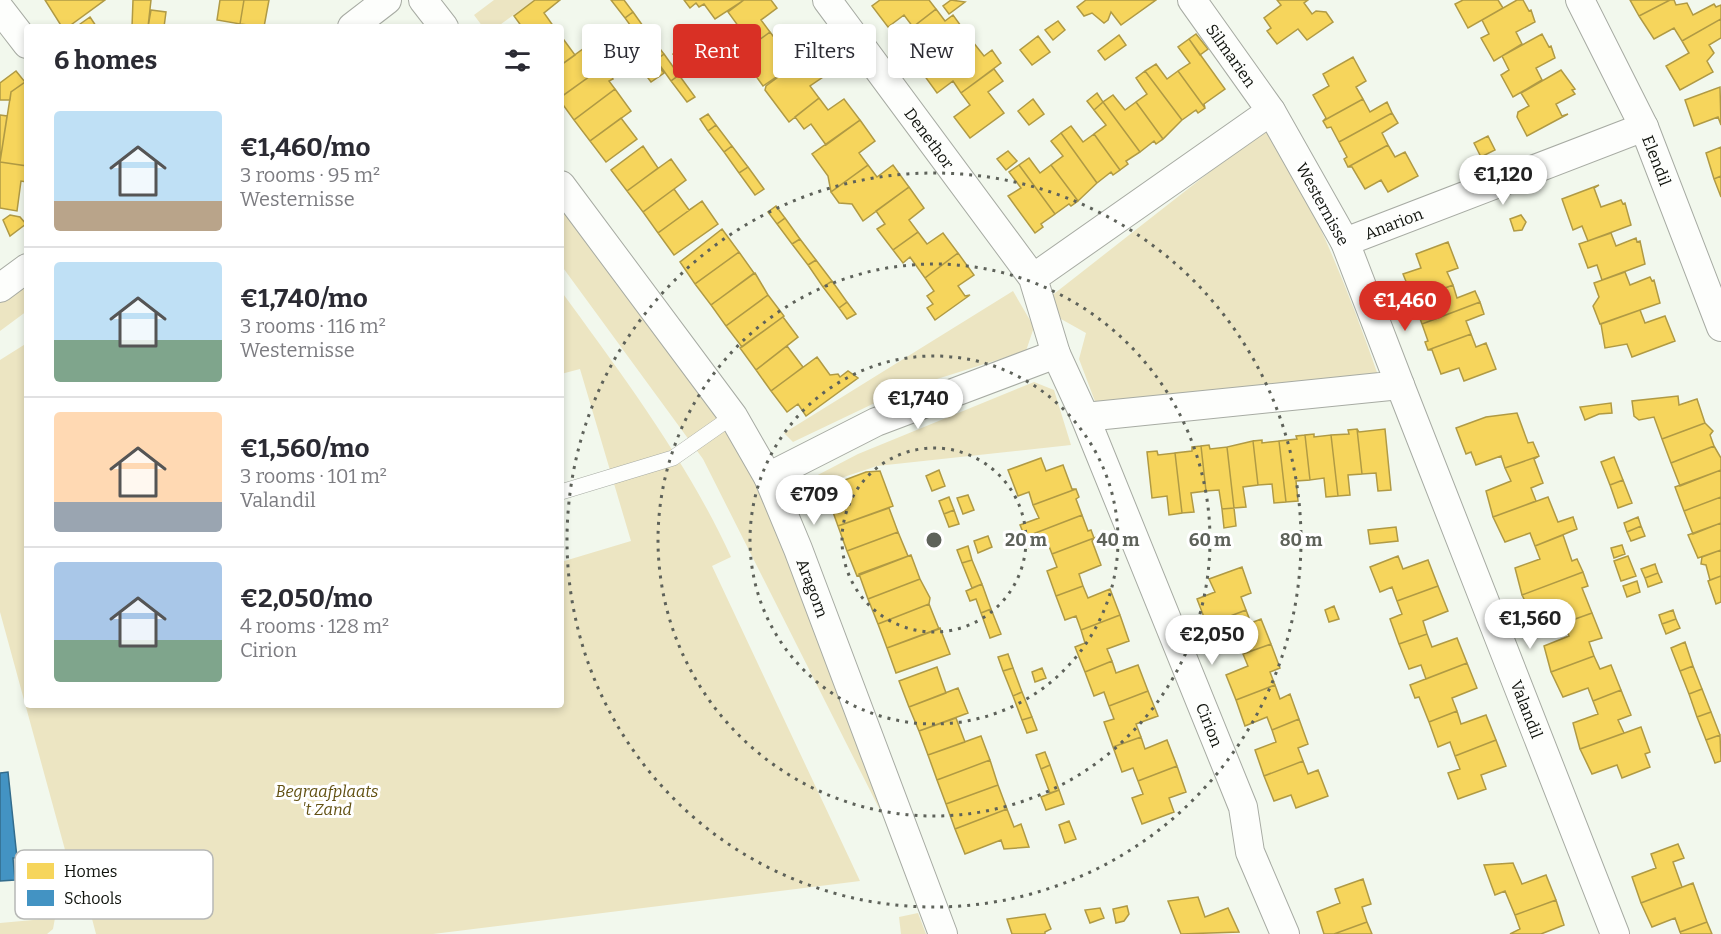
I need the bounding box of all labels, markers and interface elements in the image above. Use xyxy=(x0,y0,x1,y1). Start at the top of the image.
street label: Silmarien xyxy=(1202,20,1260,91)
chip: Buy xyxy=(582,24,661,78)
chip: Rent xyxy=(673,24,761,78)
chip: Filters xyxy=(773,24,876,78)
chip: New xyxy=(888,24,975,78)
icon: filters xyxy=(501,44,534,77)
text: 6 homes xyxy=(54,45,157,76)
street label: Denethor xyxy=(900,104,958,173)
text: €1,460/mo xyxy=(240,132,371,163)
street label: Elendil xyxy=(1638,133,1675,189)
icon: home xyxy=(102,135,174,207)
pin: €1,120 xyxy=(1454,155,1552,206)
street label: Westernisse xyxy=(1292,160,1353,249)
text: €1,120 xyxy=(1473,162,1533,186)
text: 3 rooms · 95 m² xyxy=(240,163,380,187)
text: Westernisse xyxy=(240,187,355,211)
street label: Anarion xyxy=(1362,204,1426,244)
pin: €1,460 xyxy=(1356,281,1454,332)
text: €1,740/mo xyxy=(240,283,368,314)
icon: home xyxy=(102,286,174,358)
text: €1,460 xyxy=(1373,288,1437,312)
text: 3 rooms · 116 m² xyxy=(240,314,386,338)
text: Westernisse xyxy=(240,338,355,362)
pin: €1,740 xyxy=(869,379,967,430)
text: €1,740 xyxy=(887,386,949,410)
text: €1,560/mo xyxy=(240,433,369,464)
icon: home xyxy=(102,436,174,508)
text: 3 rooms · 101 m² xyxy=(240,464,387,488)
pin: €709 xyxy=(778,475,850,526)
text: €709 xyxy=(790,482,838,506)
text: Valandil xyxy=(240,488,316,512)
text: 20 m xyxy=(1005,529,1047,551)
text: 40 m xyxy=(1097,529,1139,551)
text: 60 m xyxy=(1189,529,1231,551)
text: 80 m xyxy=(1280,529,1322,551)
centre of rings xyxy=(924,530,944,550)
street label: Aragorn xyxy=(793,556,832,620)
text: €2,050/mo xyxy=(240,583,373,614)
icon: home xyxy=(102,586,174,658)
pin: €1,560 xyxy=(1481,599,1579,650)
text: €1,560 xyxy=(1499,606,1561,630)
text: 4 rooms · 128 m² xyxy=(240,614,389,638)
pin: €2,050 xyxy=(1163,615,1261,666)
text: €2,050 xyxy=(1179,622,1245,646)
text: Cirion xyxy=(240,638,297,662)
street label: Valandil xyxy=(1507,677,1546,741)
street label: Cirion xyxy=(1192,700,1227,750)
park label: Begraafplaats 't Zand xyxy=(276,782,379,819)
legend xyxy=(15,850,213,919)
text: Homes xyxy=(64,862,117,881)
text: Schools xyxy=(64,889,122,908)

